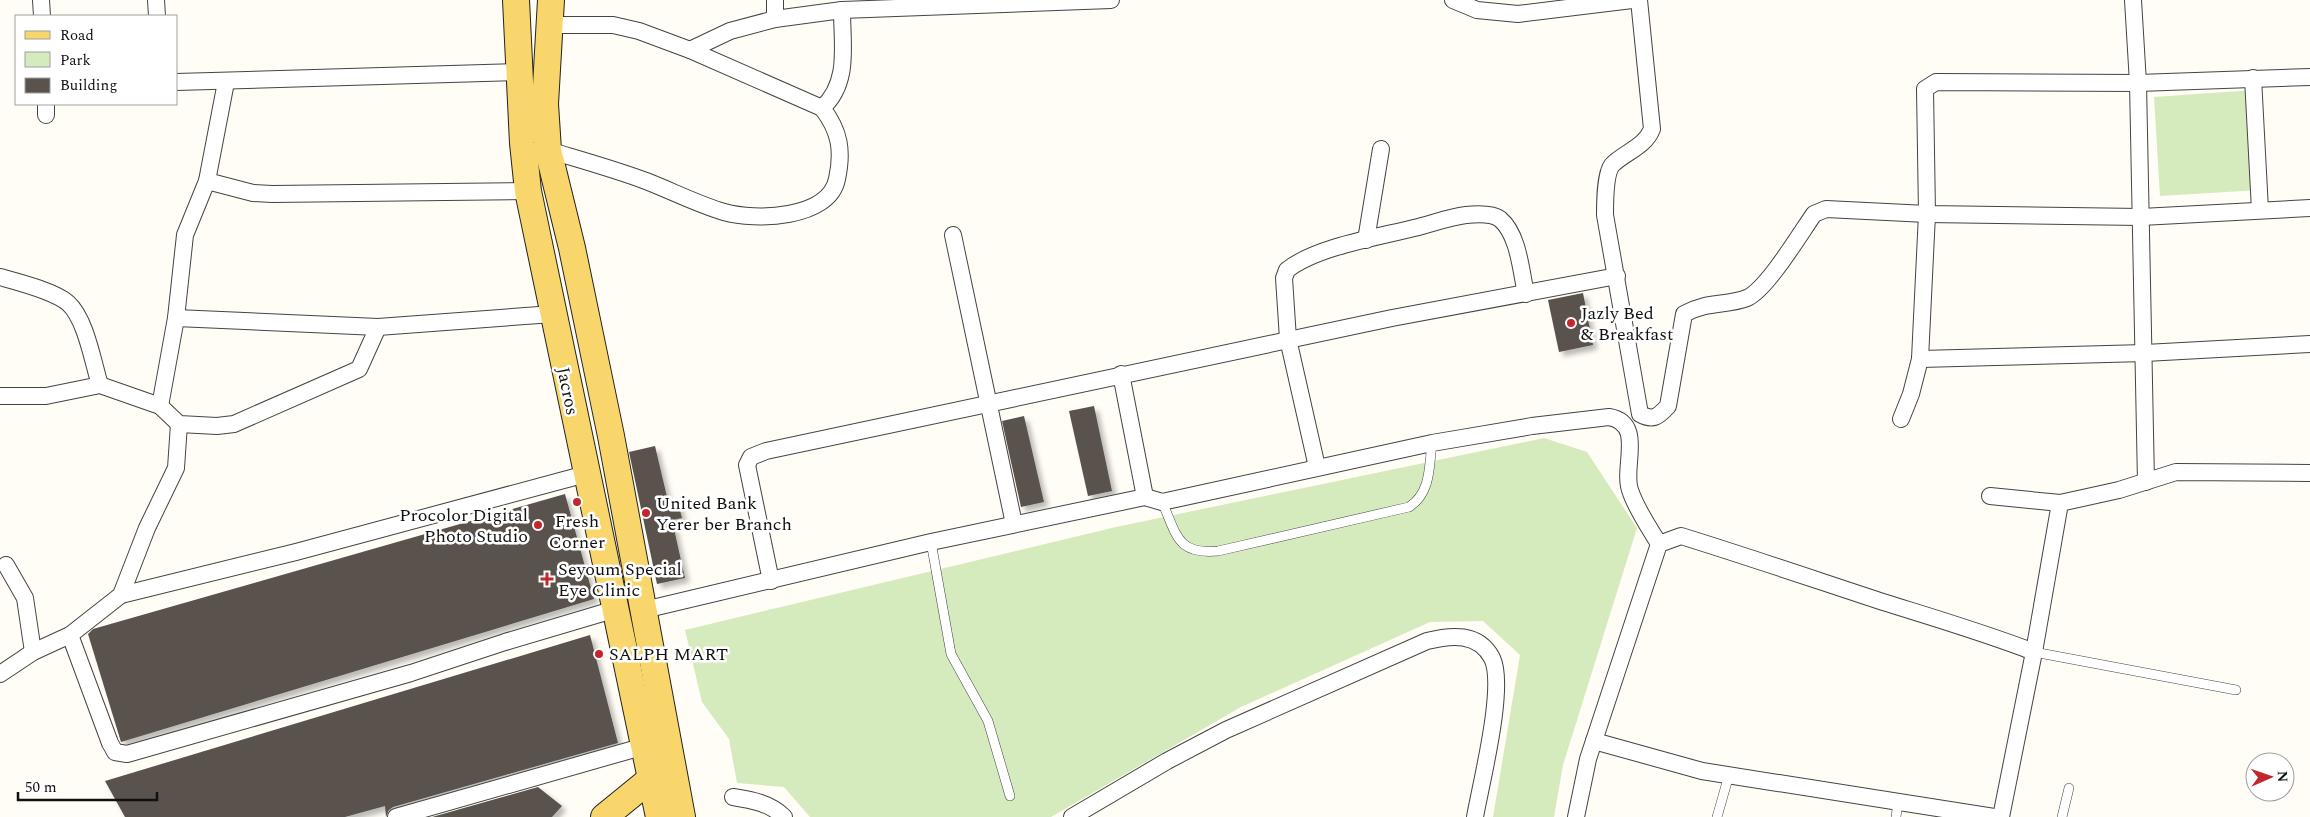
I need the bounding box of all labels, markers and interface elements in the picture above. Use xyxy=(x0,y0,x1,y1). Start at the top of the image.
legend xyxy=(15,15,178,105)
text: Road xyxy=(60,24,94,47)
text: Park xyxy=(60,49,91,72)
text: Building xyxy=(60,74,117,97)
place label: Jazly Bed & Breakfast xyxy=(1581,300,1673,348)
marker: Jazly Bed & Breakfast xyxy=(1565,317,1577,329)
street label: Jacros xyxy=(549,365,586,418)
place label: United Bank Yerer ber Branch xyxy=(656,490,792,538)
marker: Fresh Corner xyxy=(571,496,583,508)
place label: Procolor Digital Photo Studio xyxy=(399,502,528,550)
marker: United Bank Yerer ber Branch xyxy=(640,507,652,519)
place label: Fresh Corner xyxy=(549,508,605,556)
marker: Procolor Digital Photo Studio xyxy=(532,519,544,531)
place label: Seyoum Special Eye Clinic xyxy=(558,556,682,604)
marker: Seyoum Special Eye Clinic xyxy=(540,572,554,586)
place label: SALPH MART xyxy=(609,641,728,668)
marker: SALPH MART xyxy=(593,648,605,660)
north arrow xyxy=(2245,752,2295,802)
scale bar xyxy=(18,770,156,802)
text: N xyxy=(2272,770,2293,783)
text: 50 m xyxy=(25,776,57,799)

